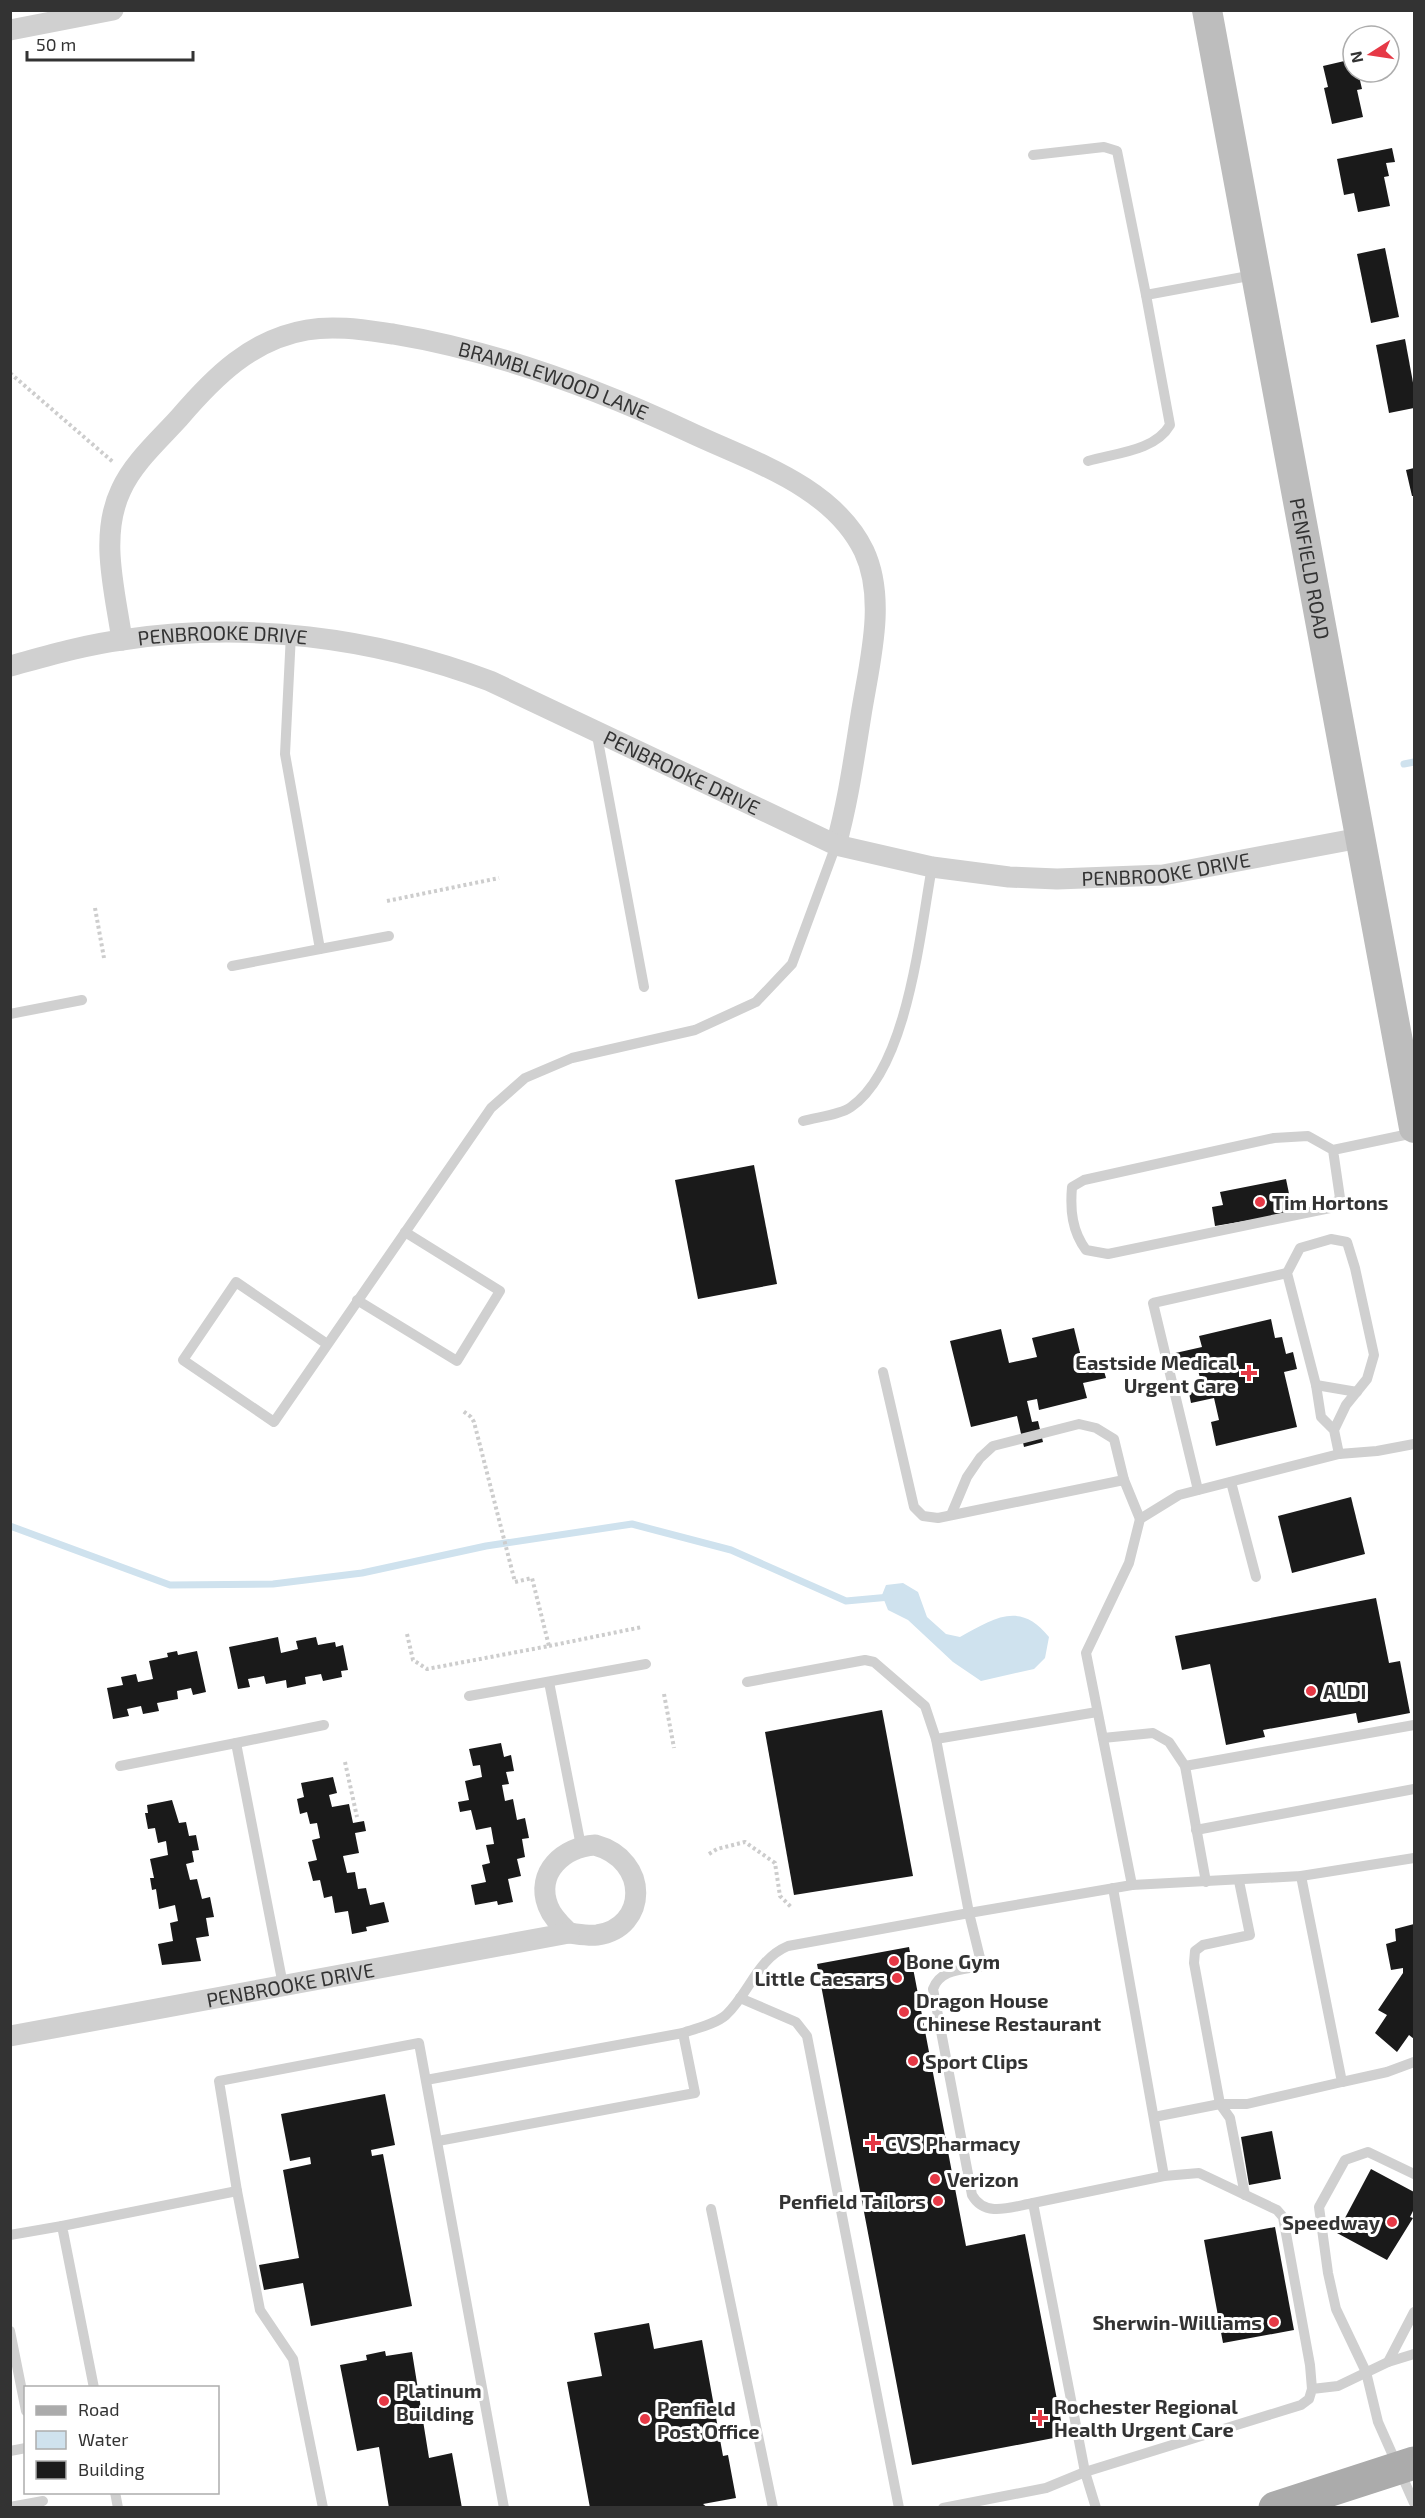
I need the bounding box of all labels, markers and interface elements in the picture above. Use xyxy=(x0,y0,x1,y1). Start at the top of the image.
scale bar xyxy=(27,24,194,62)
north arrow xyxy=(1341,24,1401,84)
text: 50 m xyxy=(36,33,76,55)
text: N xyxy=(1345,50,1366,65)
street label: BRAMBLEWOOD LANE xyxy=(456,336,653,424)
street label: PENFIELD ROAD xyxy=(1286,496,1335,641)
street label: PENBROOKE DRIVE xyxy=(136,620,309,650)
street label: PENBROOKE DRIVE xyxy=(600,725,764,819)
street label: PENBROOKE DRIVE xyxy=(1081,847,1252,890)
place label: Tim Hortons xyxy=(1272,1190,1388,1214)
marker: Tim Hortons xyxy=(1253,1195,1267,1209)
place label: Eastside Medical Urgent Care xyxy=(1075,1350,1236,1397)
marker: Eastside Medical Urgent Care xyxy=(1240,1364,1258,1382)
place label: ALDI xyxy=(1323,1679,1366,1703)
marker: ALDI xyxy=(1304,1684,1318,1698)
place label: Bone Gym xyxy=(906,1949,1000,1974)
marker: Bone Gym xyxy=(887,1954,901,1968)
street label: PENBROOKE DRIVE xyxy=(204,1957,376,2012)
place label: Little Caesars xyxy=(755,1966,885,1990)
marker: Little Caesars xyxy=(890,1971,904,1985)
place label: Dragon House Chinese Restaurant xyxy=(916,1988,1101,2035)
marker: Dragon House Chinese Restaurant xyxy=(897,2005,911,2019)
place label: Sport Clips xyxy=(925,2049,1028,2073)
marker: Sport Clips xyxy=(906,2054,920,2068)
place label: CVS Pharmacy xyxy=(885,2131,1021,2156)
marker: CVS Pharmacy xyxy=(866,2136,880,2150)
place label: Verizon xyxy=(947,2167,1019,2191)
marker: Verizon xyxy=(928,2172,942,2186)
place label: Penfield Tailors xyxy=(779,2189,926,2213)
marker: Penfield Tailors xyxy=(931,2194,945,2208)
place label: Speedway xyxy=(1282,2210,1381,2235)
marker: Speedway xyxy=(1385,2215,1399,2229)
place label: Sherwin-Williams xyxy=(1092,2310,1262,2334)
marker: Sherwin-Williams xyxy=(1267,2315,1281,2329)
place label: Platinum Building xyxy=(396,2378,482,2425)
legend xyxy=(24,2386,219,2494)
marker: Platinum Building xyxy=(377,2394,391,2408)
place label: Rochester Regional Health Urgent Care xyxy=(1054,2394,1238,2441)
place label: Penfield Post Office xyxy=(657,2396,760,2443)
text: Road xyxy=(78,2398,119,2420)
marker: Rochester Regional Health Urgent Care xyxy=(1031,2409,1049,2427)
marker: Penfield Post Office xyxy=(638,2412,652,2426)
text: Water xyxy=(78,2428,128,2450)
text: Building xyxy=(78,2458,145,2480)

